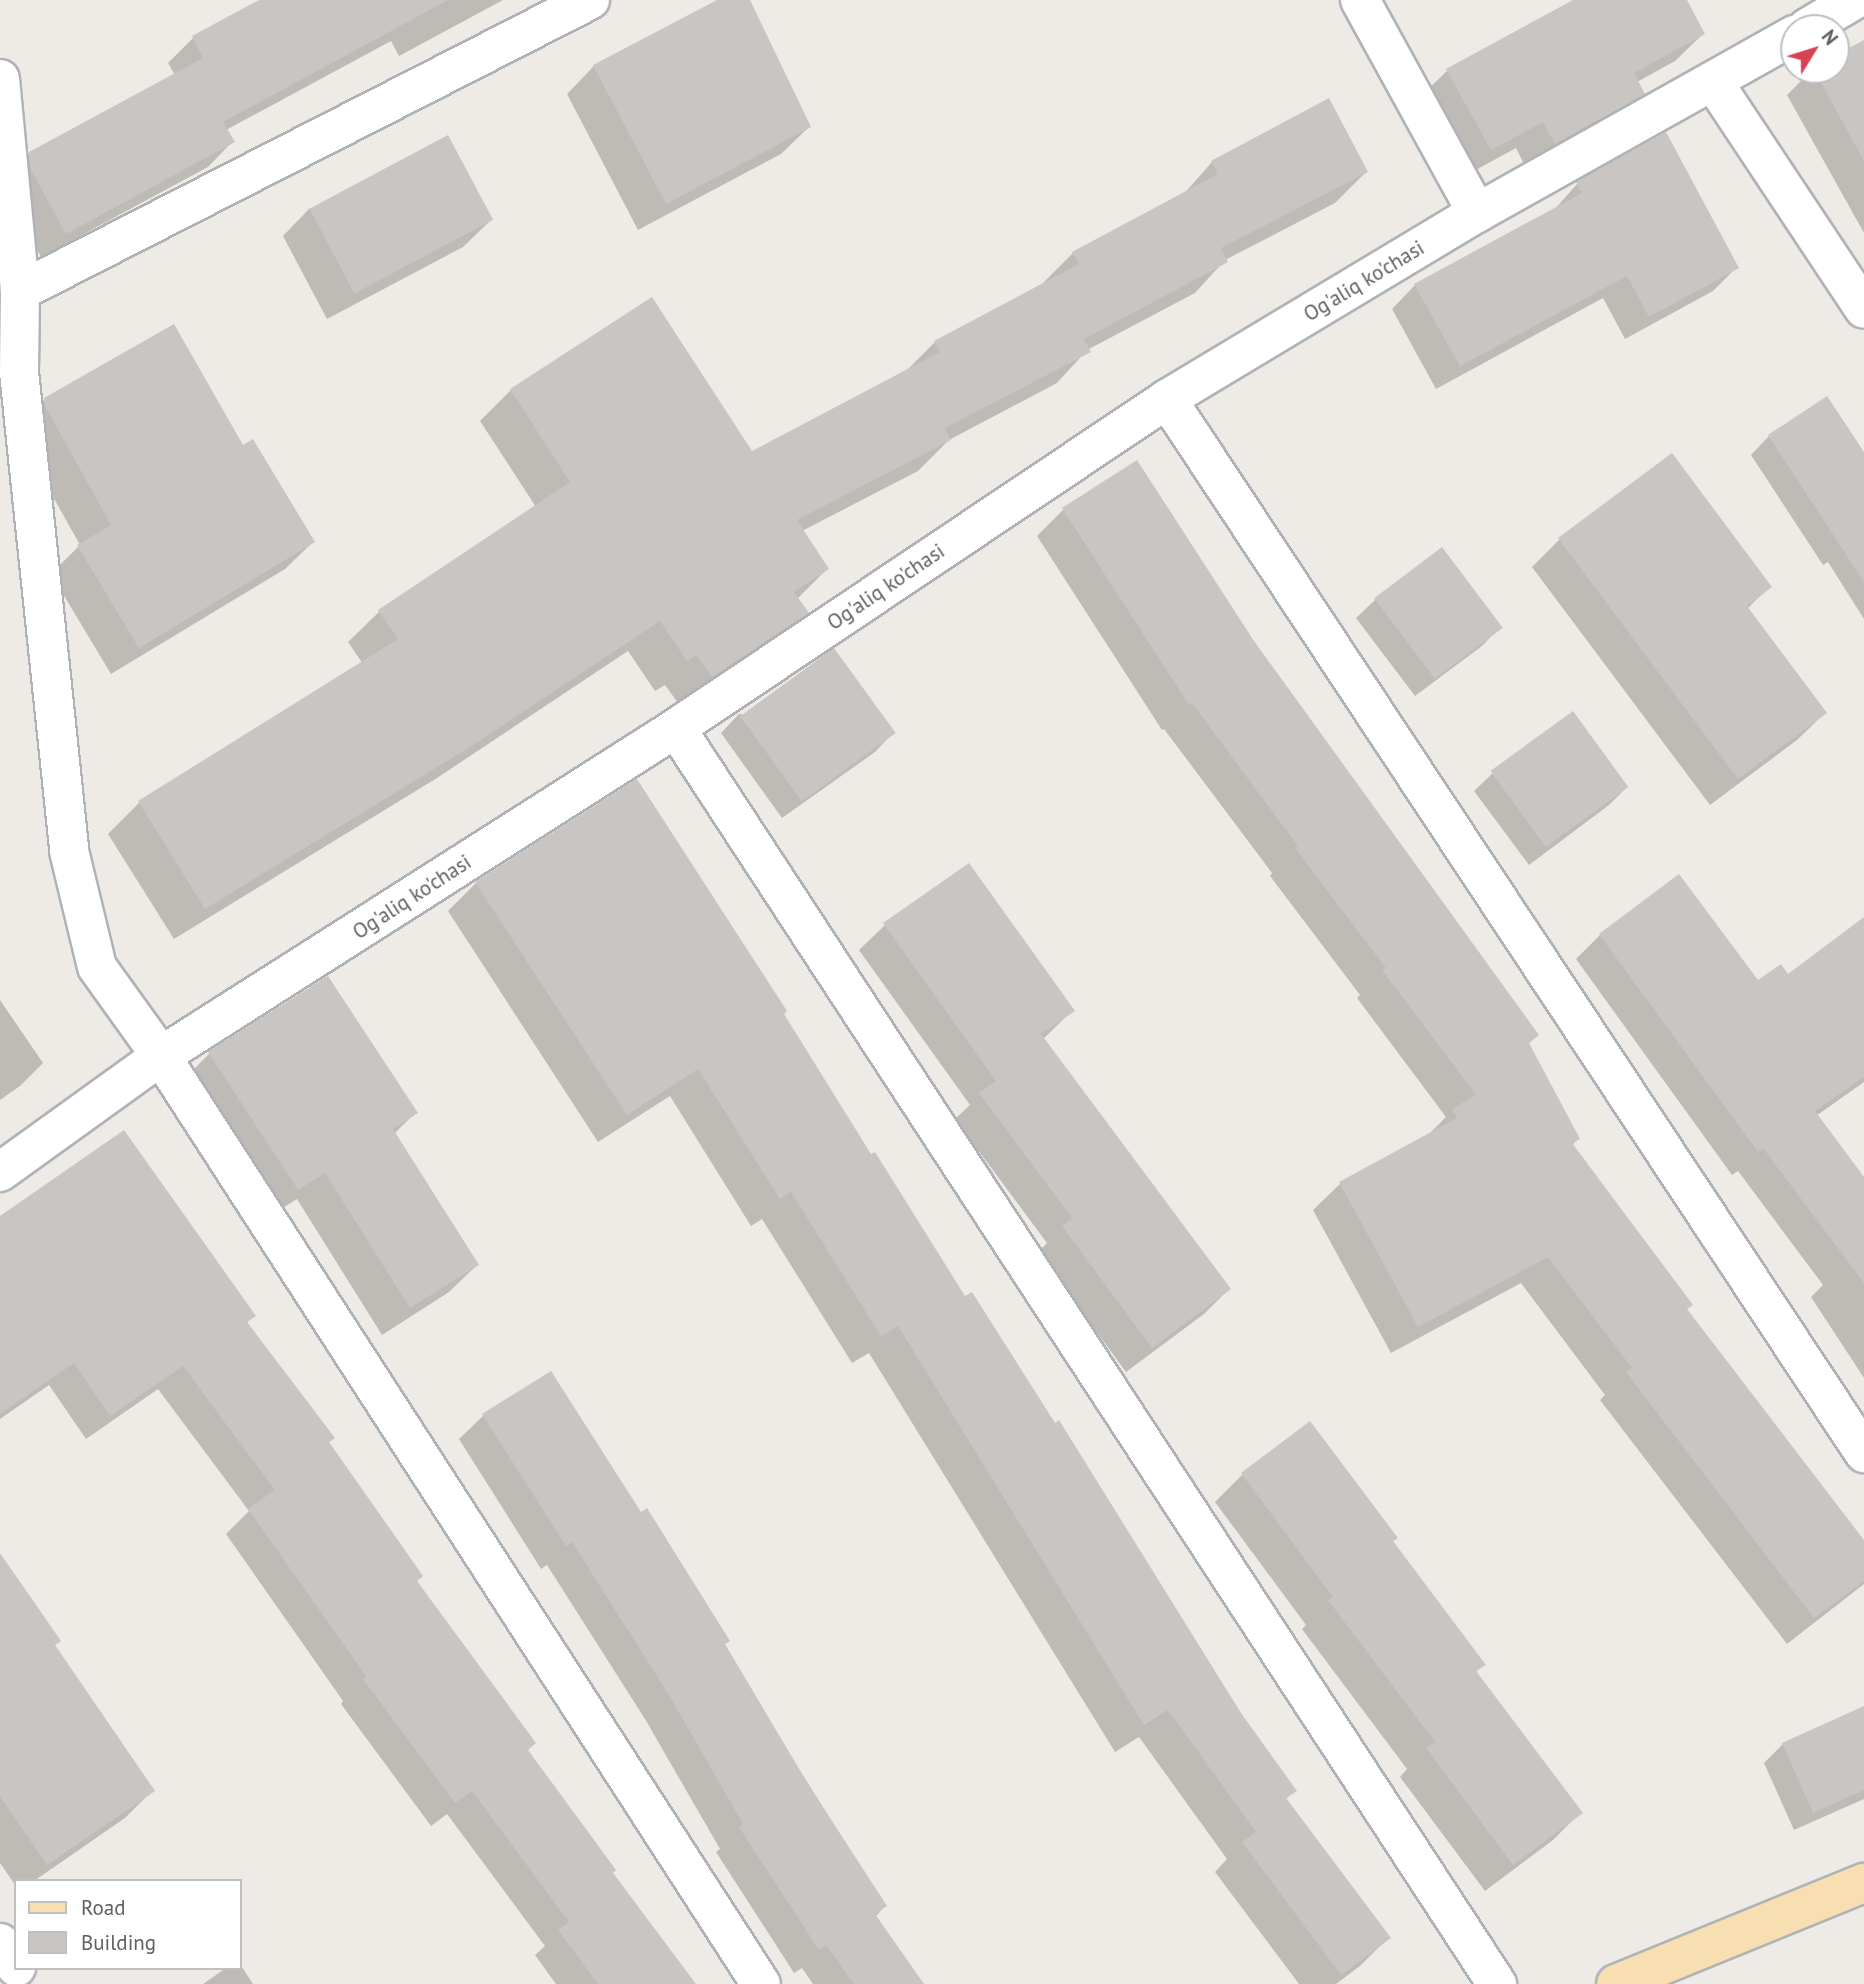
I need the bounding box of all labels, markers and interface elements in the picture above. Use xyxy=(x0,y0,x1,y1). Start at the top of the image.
north arrow xyxy=(1780,14,1850,84)
text: N xyxy=(1817,25,1843,50)
street label: Og'aliq ko'chasi xyxy=(1299,235,1429,327)
street label: Og'aliq ko'chasi xyxy=(822,538,950,636)
street label: Og'aliq ko'chasi xyxy=(348,849,476,945)
legend xyxy=(14,1879,242,1970)
text: Road xyxy=(81,1894,125,1921)
text: Building xyxy=(81,1929,156,1956)

